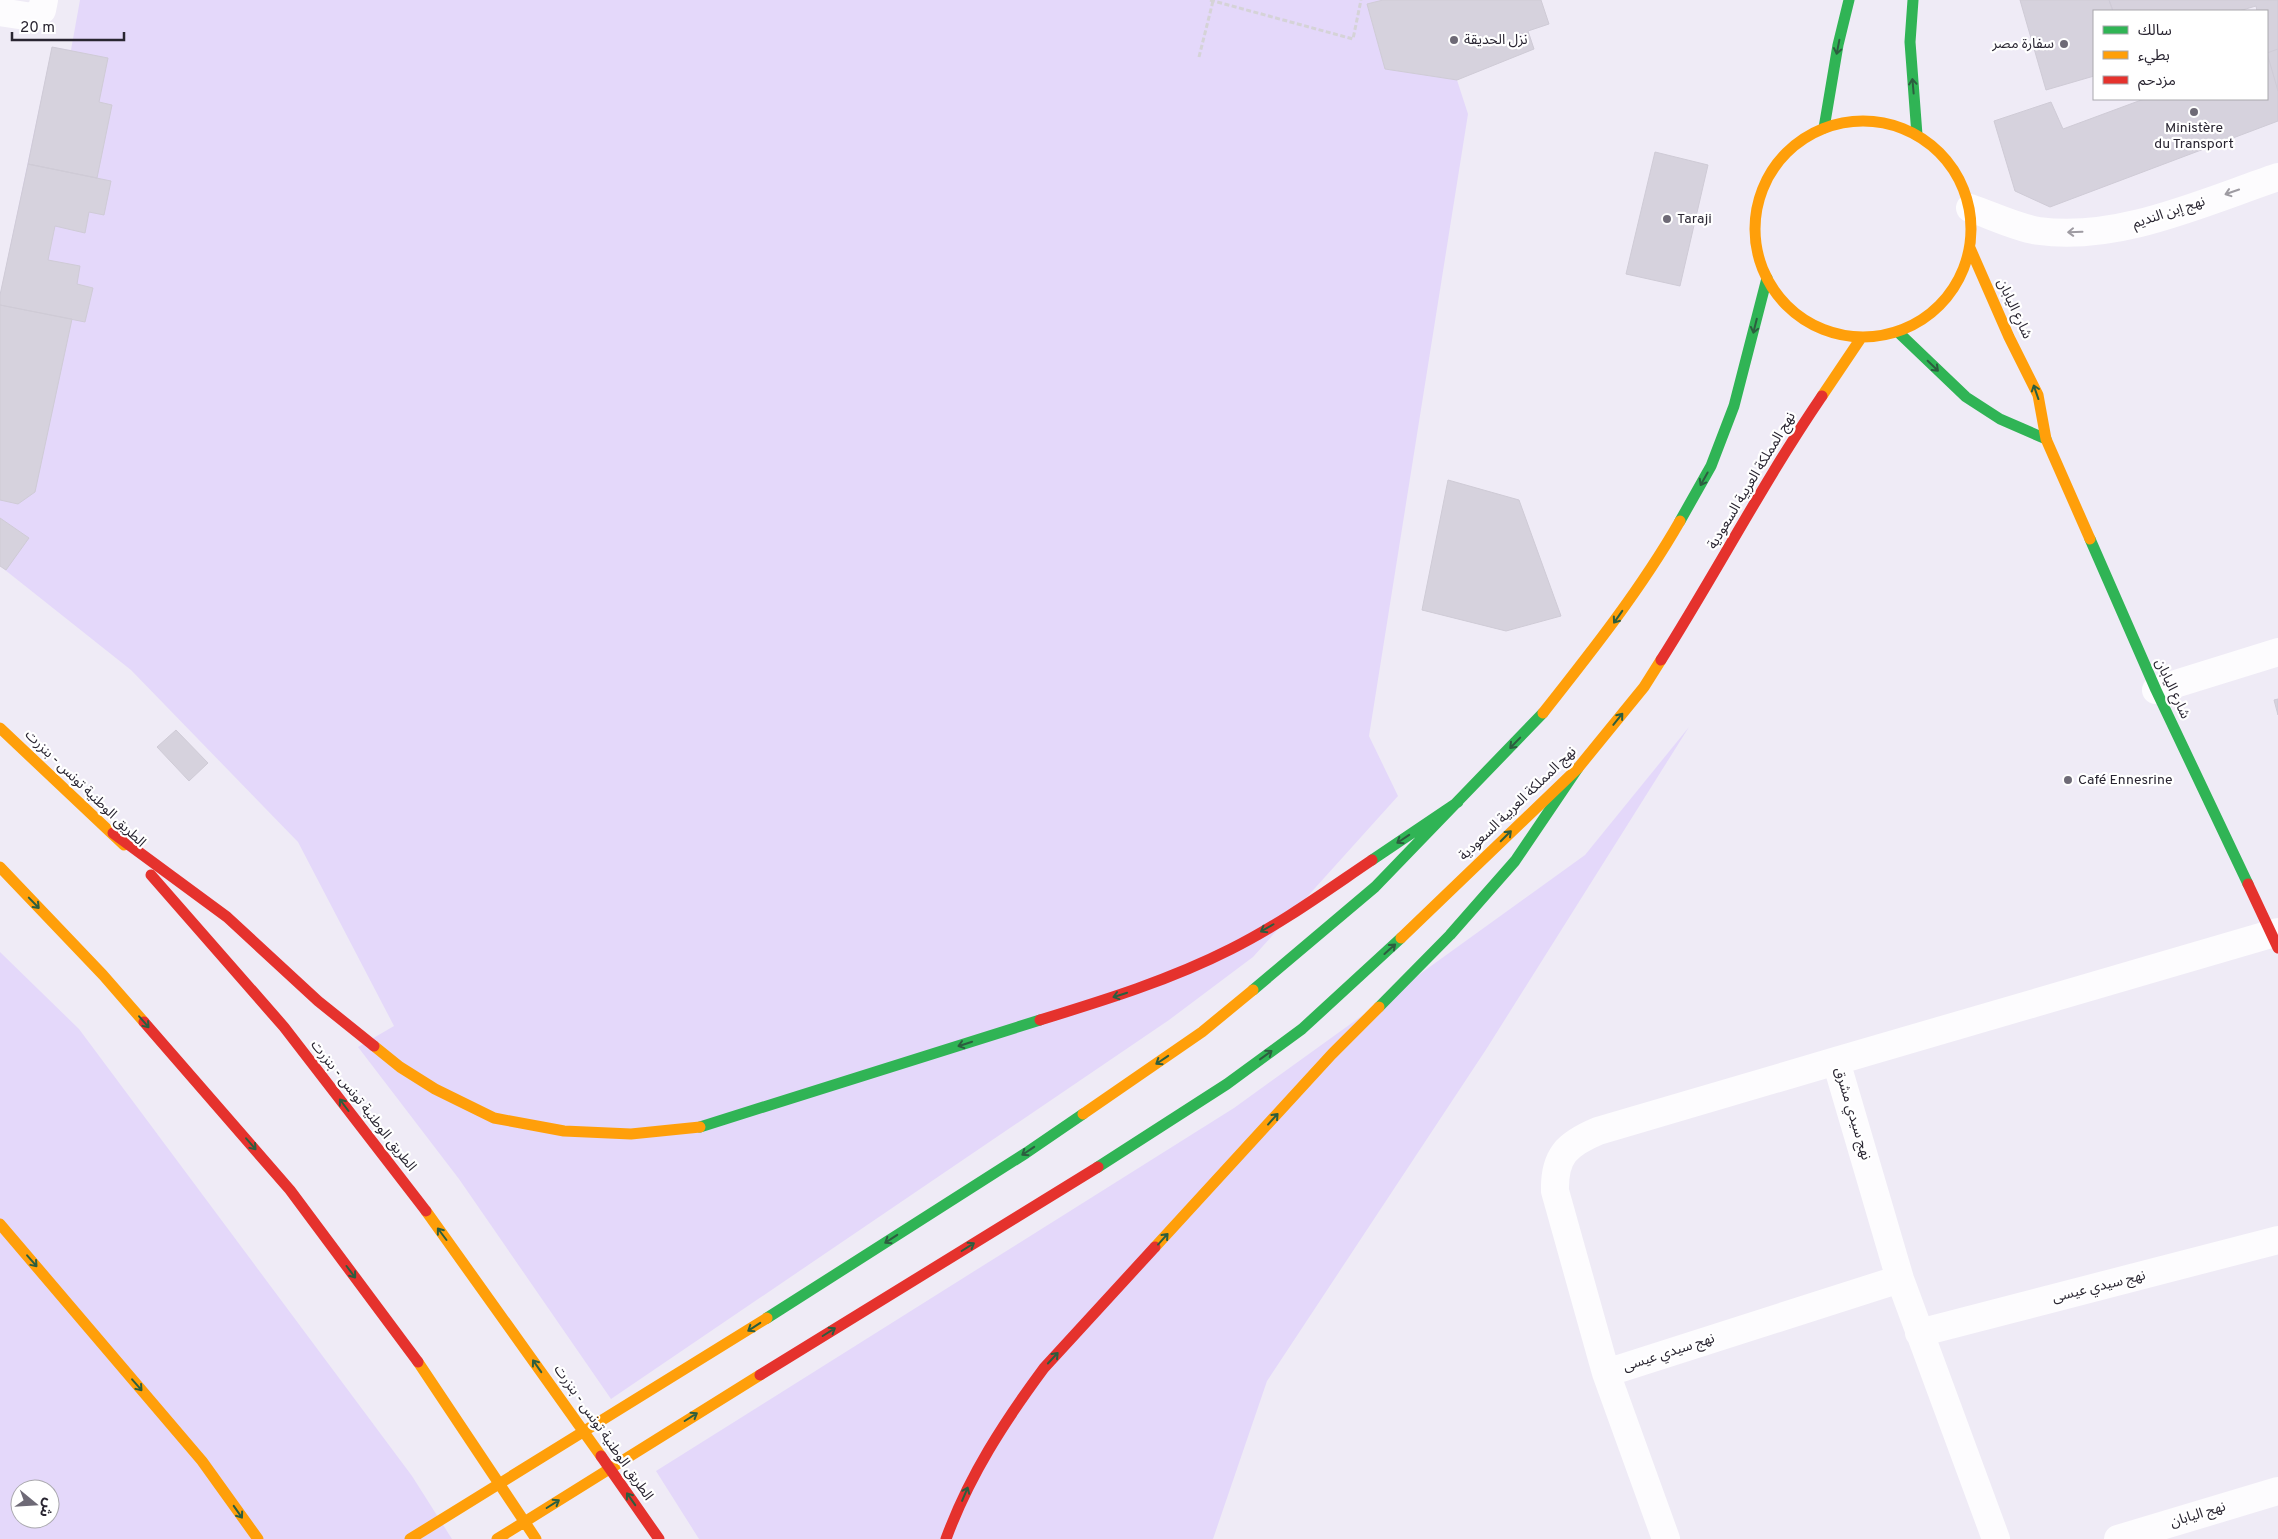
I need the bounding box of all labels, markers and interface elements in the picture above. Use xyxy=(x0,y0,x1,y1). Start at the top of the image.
scale bar xyxy=(12,10,125,42)
legend xyxy=(2093,10,2268,100)
text: 20 m xyxy=(20,19,55,38)
text: سالك xyxy=(2138,22,2172,41)
place label: نزل الحديقة xyxy=(1464,32,1528,49)
marker: نزل الحديقة xyxy=(1448,34,1460,46)
place label: سفارة مصر xyxy=(1991,36,2054,53)
marker: سفارة مصر xyxy=(2058,38,2070,50)
one-way arrow xyxy=(1832,39,1842,55)
text: بطيء xyxy=(2138,47,2170,66)
text: مزدحم xyxy=(2138,72,2176,91)
one-way arrow xyxy=(1909,78,1918,94)
marker: Ministère du Transport xyxy=(2188,106,2200,118)
place label: Ministère du Transport xyxy=(2154,120,2234,153)
one-way arrow xyxy=(2225,188,2240,197)
street label: نهج إبن النديم xyxy=(2131,193,2208,234)
place label: Taraji xyxy=(1677,211,1712,228)
marker: Taraji xyxy=(1661,213,1673,225)
one-way arrow xyxy=(2068,227,2084,237)
street label: شارع اليابان xyxy=(1992,276,2035,342)
one-way arrow xyxy=(1750,317,1760,333)
one-way arrow xyxy=(1927,360,1940,372)
one-way arrow xyxy=(2031,385,2040,400)
street label: نهج المملكة العربية السعودية xyxy=(1704,409,1801,553)
one-way arrow xyxy=(1698,471,1708,486)
one-way arrow xyxy=(1613,610,1623,624)
street label: شارع اليابان xyxy=(2150,656,2193,722)
one-way arrow xyxy=(1613,713,1624,726)
street label: الطريق الوطنية تونس - بنزرت xyxy=(21,727,149,851)
one-way arrow xyxy=(1509,736,1521,749)
street label: نهج المملكة العربية السعودية xyxy=(1456,743,1581,865)
place label: Café Ennesrine xyxy=(2078,772,2173,789)
marker: Café Ennesrine xyxy=(2062,774,2074,786)
one-way arrow xyxy=(1500,829,1512,842)
one-way arrow xyxy=(1396,834,1410,844)
one-way arrow xyxy=(28,896,40,909)
one-way arrow xyxy=(1261,924,1275,934)
one-way arrow xyxy=(1383,943,1396,955)
one-way arrow xyxy=(1112,991,1128,1000)
one-way arrow xyxy=(138,1015,149,1028)
street label: الطريق الوطنية تونس - بنزرت xyxy=(307,1037,419,1175)
one-way arrow xyxy=(957,1039,973,1049)
one-way arrow xyxy=(1259,1050,1273,1060)
one-way arrow xyxy=(1155,1055,1169,1065)
street label: نهج سيدي مشرق xyxy=(1829,1066,1874,1163)
one-way arrow xyxy=(339,1099,350,1112)
one-way arrow xyxy=(1267,1112,1278,1125)
one-way arrow xyxy=(245,1138,256,1151)
one-way arrow xyxy=(1021,1146,1035,1157)
one-way arrow xyxy=(437,1228,448,1241)
one-way arrow xyxy=(1157,1232,1169,1245)
one-way arrow xyxy=(885,1234,899,1244)
one-way arrow xyxy=(961,1242,975,1253)
one-way arrow xyxy=(26,1255,37,1268)
one-way arrow xyxy=(346,1265,357,1278)
street label: نهج سيدي عيسى xyxy=(2051,1267,2148,1308)
one-way arrow xyxy=(748,1322,762,1332)
one-way arrow xyxy=(822,1327,836,1337)
street label: نهج سيدي عيسى xyxy=(1621,1330,1718,1377)
one-way arrow xyxy=(1047,1352,1059,1365)
one-way arrow xyxy=(532,1359,542,1373)
street label: الطريق الوطنية تونس - بنزرت xyxy=(550,1362,656,1504)
one-way arrow xyxy=(131,1378,143,1391)
one-way arrow xyxy=(684,1412,698,1422)
north arrow xyxy=(10,1479,60,1529)
one-way arrow xyxy=(960,1487,970,1502)
one-way arrow xyxy=(626,1492,636,1506)
text: ش xyxy=(35,1496,57,1519)
one-way arrow xyxy=(546,1498,560,1508)
street label: نهج اليابان xyxy=(2168,1498,2228,1532)
one-way arrow xyxy=(233,1505,243,1519)

